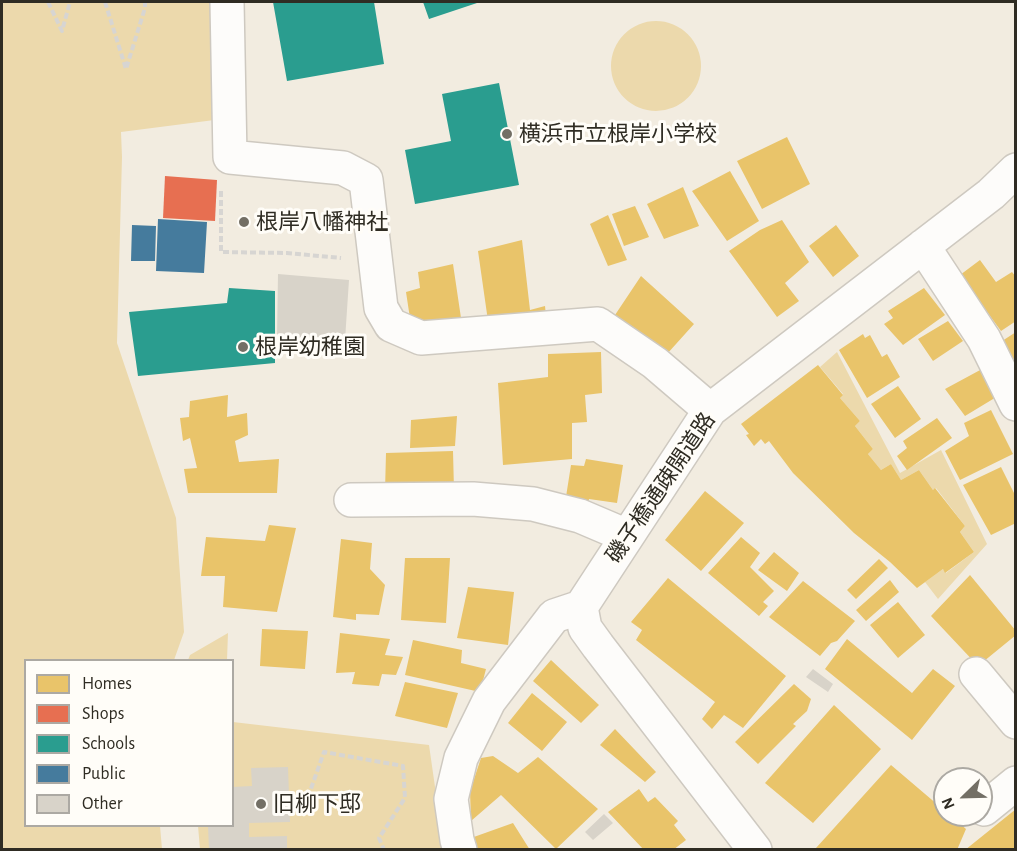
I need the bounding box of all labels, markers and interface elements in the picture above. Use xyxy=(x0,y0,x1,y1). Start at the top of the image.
place label: 横浜市立根岸小学校 xyxy=(519,121,717,147)
marker: 横浜市立根岸小学校 xyxy=(500,127,514,141)
place label: 根岸八幡神社 xyxy=(256,209,388,235)
marker: 根岸八幡神社 xyxy=(237,215,251,229)
place label: 根岸幼稚園 xyxy=(255,334,365,360)
marker: 根岸幼稚園 xyxy=(236,340,250,354)
street label: 磯子橋通疎開道路 xyxy=(601,408,721,568)
legend xyxy=(24,659,234,827)
text: Homes xyxy=(82,675,132,693)
text: Shops xyxy=(82,705,124,723)
text: Schools xyxy=(82,735,135,753)
text: Public xyxy=(82,765,125,783)
north arrow xyxy=(933,767,993,827)
place label: 旧柳下邸 xyxy=(273,791,361,817)
text: Other xyxy=(82,795,123,813)
text: N xyxy=(939,795,958,811)
marker: 旧柳下邸 xyxy=(254,797,268,811)

